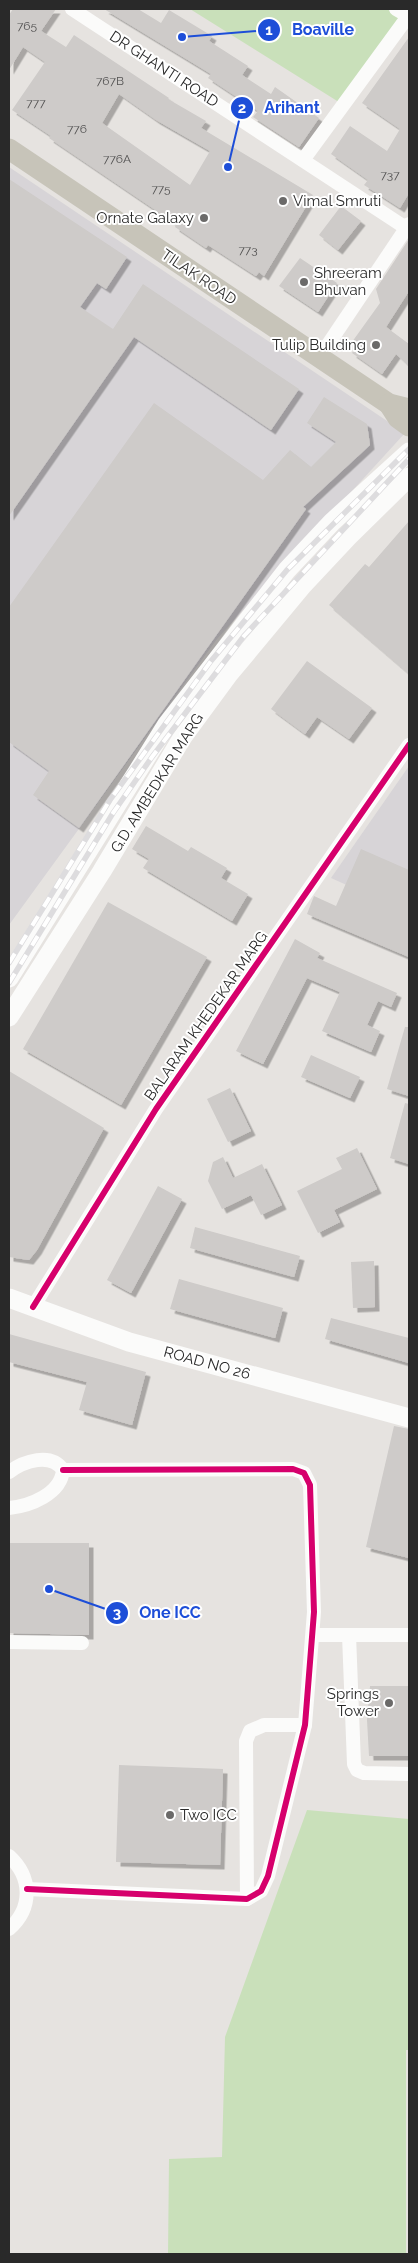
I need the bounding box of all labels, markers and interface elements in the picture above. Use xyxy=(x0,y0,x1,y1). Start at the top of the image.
callout: Boaville xyxy=(257,14,364,45)
house number: 765 xyxy=(17,19,38,33)
text: Boaville xyxy=(292,20,354,39)
text: 1 xyxy=(265,21,273,39)
street label: DR GHANTI ROAD xyxy=(106,27,222,111)
house number: 767B xyxy=(96,74,124,88)
callout: Arihant xyxy=(229,92,330,123)
house number: 777 xyxy=(26,96,46,110)
text: Arihant xyxy=(264,98,320,117)
text: 2 xyxy=(238,99,246,117)
house number: 776 xyxy=(67,122,87,136)
house number: 776A xyxy=(103,152,131,166)
house number: 737 xyxy=(380,168,400,182)
house number: 775 xyxy=(151,182,171,196)
place label: Vimal Smruti xyxy=(293,192,381,210)
marker: Vimal Smruti xyxy=(277,195,289,207)
place label: Ornate Galaxy xyxy=(96,209,194,227)
marker: Ornate Galaxy xyxy=(198,212,210,224)
house number: 773 xyxy=(238,243,258,257)
street label: TILAK ROAD xyxy=(158,245,240,309)
place label: Shreeram Bhuvan xyxy=(314,264,382,299)
marker: Shreeram Bhuvan xyxy=(298,276,310,288)
place label: Tulip Building xyxy=(272,336,366,354)
marker: Tulip Building xyxy=(370,339,382,351)
street label: G.D. AMBEDKAR MARG xyxy=(107,710,207,856)
street label: BALARAM KHEDEKAR MARG xyxy=(141,928,271,1104)
street label: ROAD NO 26 xyxy=(162,1343,252,1383)
callout: One ICC xyxy=(104,1597,211,1628)
text: One ICC xyxy=(139,1603,201,1622)
text: 3 xyxy=(113,1604,121,1622)
place label: Springs Tower xyxy=(327,1685,380,1720)
marker: Springs Tower xyxy=(383,1697,395,1709)
place label: Two ICC xyxy=(180,1806,237,1824)
marker: Two ICC xyxy=(164,1809,176,1821)

